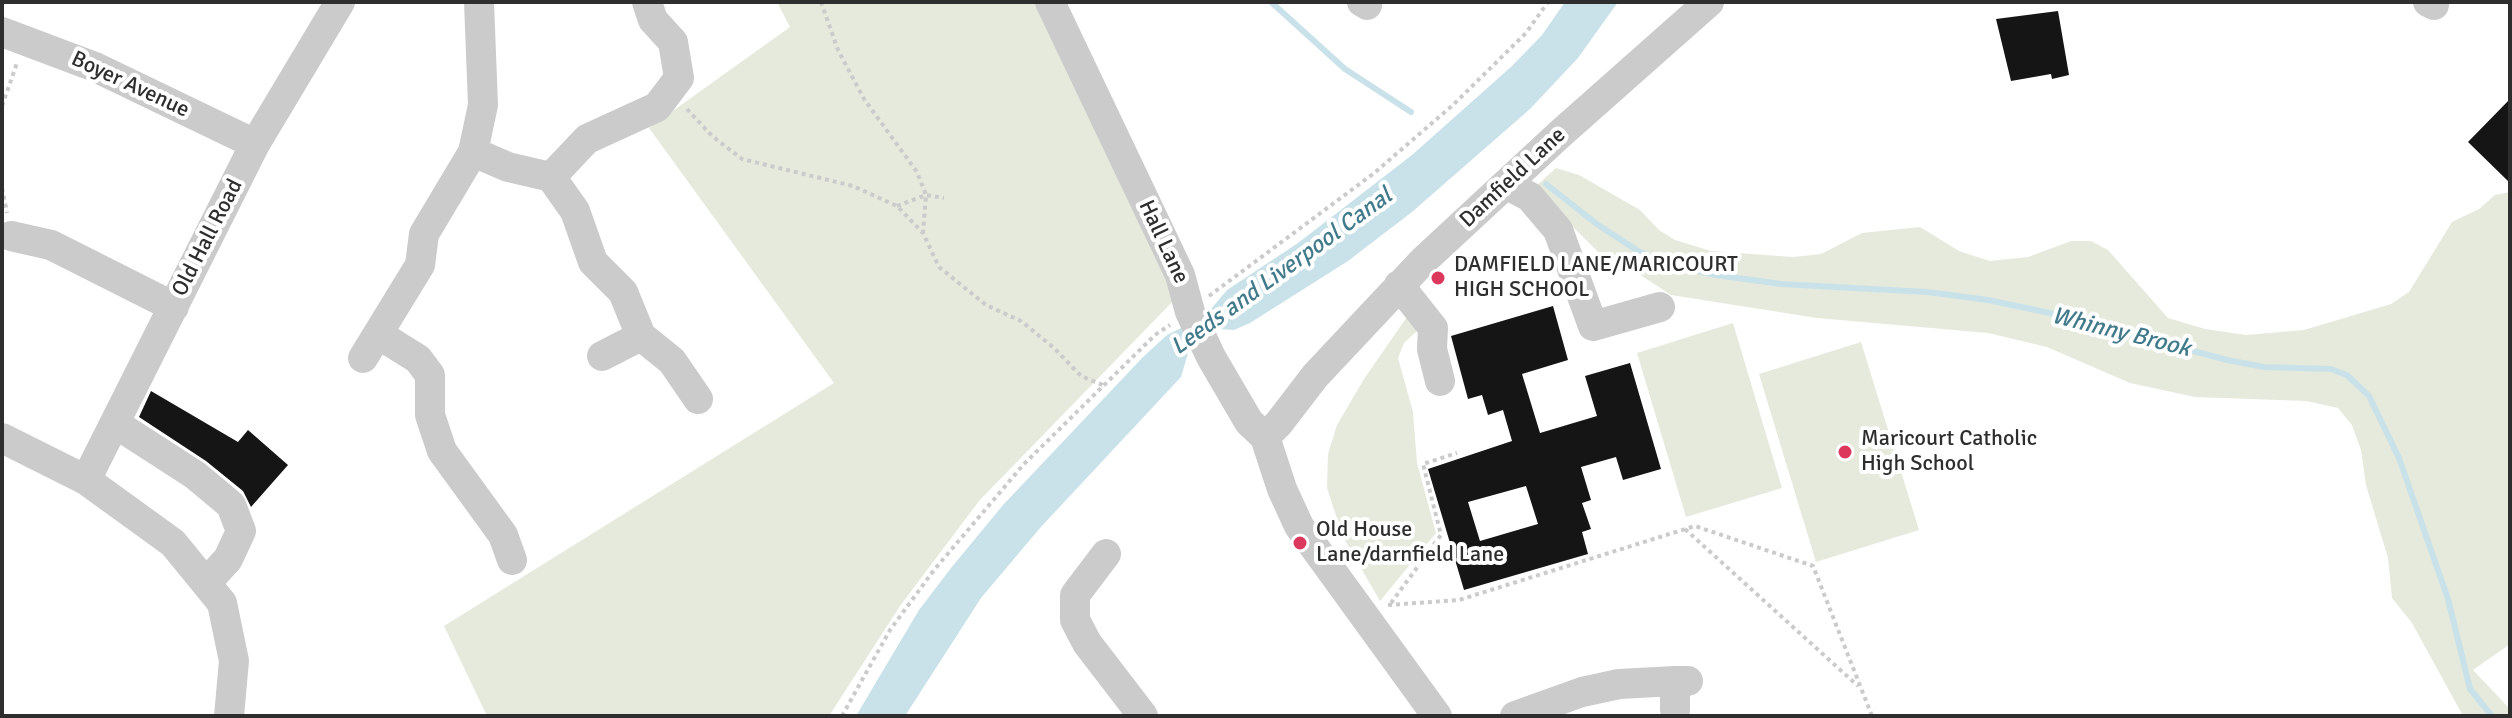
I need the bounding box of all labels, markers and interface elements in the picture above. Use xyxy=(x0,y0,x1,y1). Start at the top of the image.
street label: Boyer Avenue xyxy=(67,46,193,124)
street label: Damfield Lane xyxy=(1455,122,1571,234)
street label: Old Hall Road xyxy=(167,175,249,301)
water label: Leeds and Liverpool Canal xyxy=(1166,182,1398,362)
street label: Hall Lane xyxy=(1132,196,1194,288)
place label: DAMFIELD LANE/MARICOURT HIGH SCHOOL xyxy=(1454,252,1738,304)
marker: DAMFIELD LANE/MARICOURT HIGH SCHOOL xyxy=(1429,269,1447,287)
water label: Whinny Brook xyxy=(2049,302,2193,364)
place label: Maricourt Catholic High School xyxy=(1861,426,2037,478)
marker: Maricourt Catholic High School xyxy=(1836,443,1854,461)
place label: Old House Lane/darnfield Lane xyxy=(1316,517,1504,568)
marker: Old House Lane/darnfield Lane xyxy=(1291,534,1309,552)

